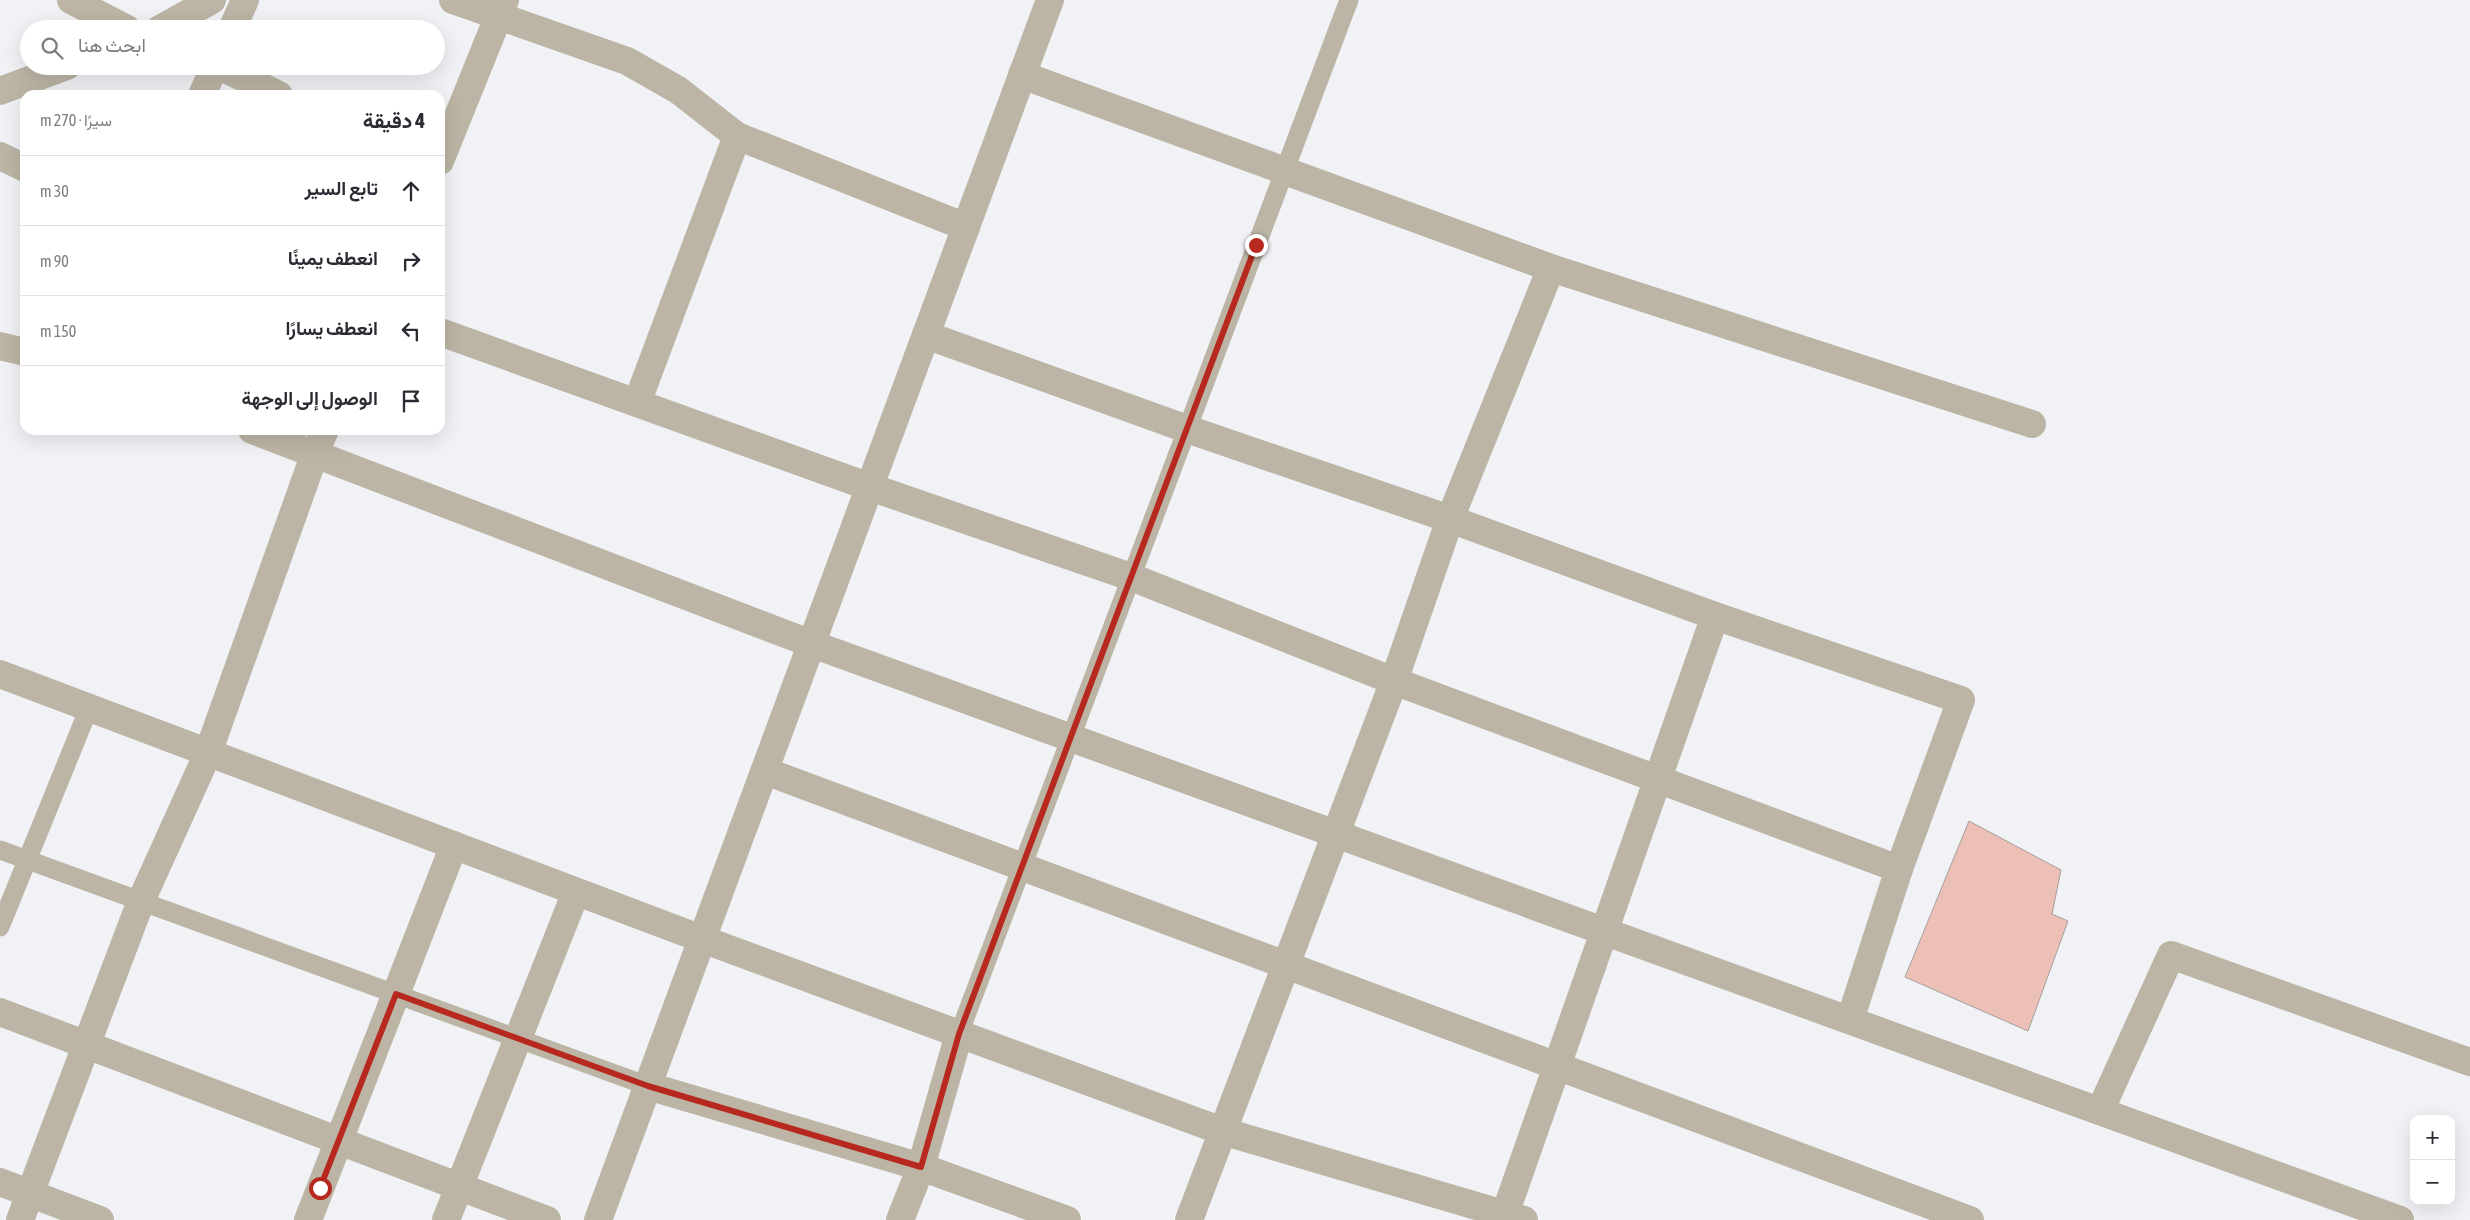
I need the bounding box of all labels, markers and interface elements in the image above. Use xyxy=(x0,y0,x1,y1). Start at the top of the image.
search box xyxy=(20,20,445,75)
icon: search xyxy=(38,34,66,62)
text: ابحث هنا xyxy=(78,34,146,56)
text: 4 دقيقة xyxy=(363,108,425,132)
text: سيرًا · 270 m xyxy=(40,111,112,129)
text: تابع السير xyxy=(305,177,378,199)
icon: ahead xyxy=(397,177,425,205)
text: 30 m xyxy=(40,182,69,200)
route end xyxy=(1245,234,1268,257)
text: انعطف يمينًا xyxy=(288,247,378,269)
icon: right xyxy=(397,247,425,275)
text: 90 m xyxy=(40,252,69,270)
text: انعطف يسارًا xyxy=(285,317,378,339)
icon: left xyxy=(397,317,425,345)
text: 150 m xyxy=(40,322,76,340)
text: الوصول إلى الوجهة xyxy=(241,387,378,409)
icon: arrive xyxy=(397,387,425,415)
map controls xyxy=(2410,1115,2455,1205)
button: + xyxy=(2410,1115,2455,1160)
button: − xyxy=(2410,1160,2455,1205)
route start xyxy=(309,1177,332,1200)

